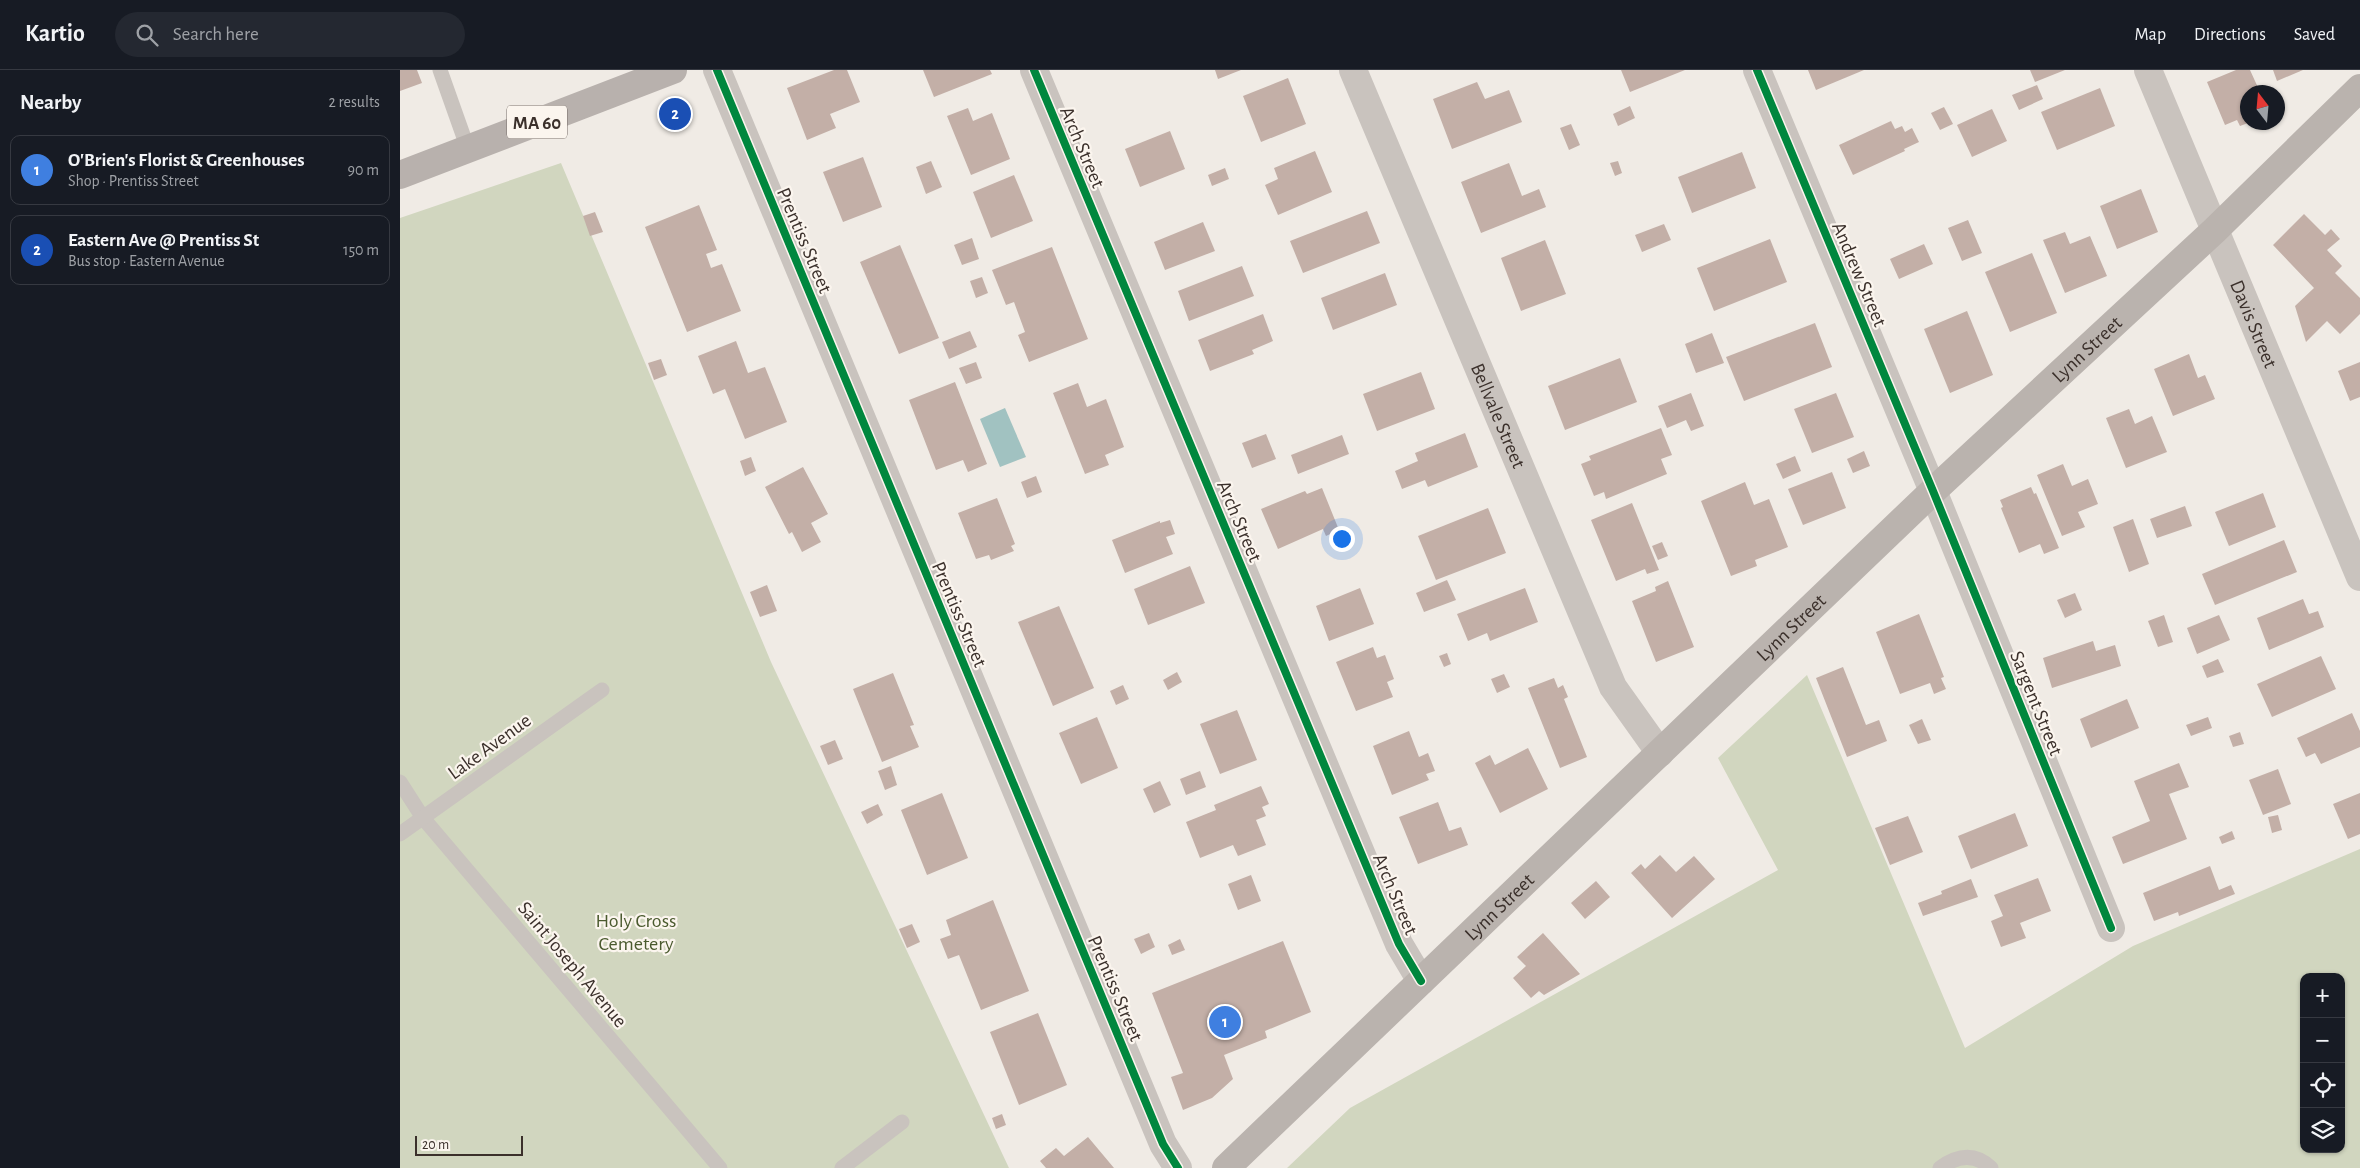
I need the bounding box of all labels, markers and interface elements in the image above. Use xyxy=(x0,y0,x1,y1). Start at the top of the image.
search box xyxy=(115,12,465,57)
icon: search xyxy=(133,21,161,49)
text: Kartio xyxy=(25,22,85,46)
text: Search here xyxy=(173,25,259,44)
text: Map xyxy=(2135,26,2166,44)
text: Directions xyxy=(2194,26,2266,44)
text: Saved xyxy=(2294,26,2335,44)
north arrow xyxy=(2240,85,2285,130)
text: Nearby xyxy=(20,92,81,113)
text: 2 results xyxy=(328,94,380,110)
pin: 2 xyxy=(659,95,691,133)
street label: Arch Street xyxy=(1056,104,1108,192)
road number: MA 60 xyxy=(507,106,567,138)
text: O'Brien's Florist & Greenhouses xyxy=(68,151,305,170)
text: 1 xyxy=(34,162,40,178)
text: 90 m xyxy=(348,162,379,178)
text: Shop · Prentiss Street xyxy=(68,173,199,189)
street label: Prentiss Street xyxy=(773,185,836,297)
street label: Andrew Street xyxy=(1828,219,1890,330)
text: Eastern Ave @ Prentiss St xyxy=(68,231,259,250)
text: 2 xyxy=(33,242,41,258)
text: 150 m xyxy=(343,242,379,258)
text: Bus stop · Eastern Avenue xyxy=(68,253,225,269)
street label: Davis Street xyxy=(2226,277,2281,371)
street label: Lynn Street xyxy=(2048,312,2126,387)
street label: Bellvale Street xyxy=(1467,361,1529,472)
street label: Arch Street xyxy=(1213,478,1265,566)
your location xyxy=(1329,526,1355,552)
street label: Prentiss Street xyxy=(928,559,991,671)
street label: Lynn Street xyxy=(1753,590,1830,665)
street label: Sargent Street xyxy=(2006,648,2066,759)
street label: Lake Avenue xyxy=(444,710,535,783)
street label: Arch Street xyxy=(1369,851,1421,939)
street label: Lynn Street xyxy=(1461,869,1539,945)
street label: Saint Joseph Avenue xyxy=(514,898,631,1031)
park label: Holy Cross Cemetery xyxy=(596,911,676,954)
street label: Prentiss Street xyxy=(1084,933,1147,1045)
map controls xyxy=(2300,973,2345,1153)
button: + xyxy=(2300,973,2345,1018)
pin: 1 xyxy=(1209,1003,1241,1041)
button: − xyxy=(2300,1018,2345,1063)
button: locate xyxy=(2300,1063,2345,1108)
button: layers xyxy=(2300,1108,2345,1153)
scale bar xyxy=(415,1133,522,1156)
text: 20 m xyxy=(422,1138,449,1152)

